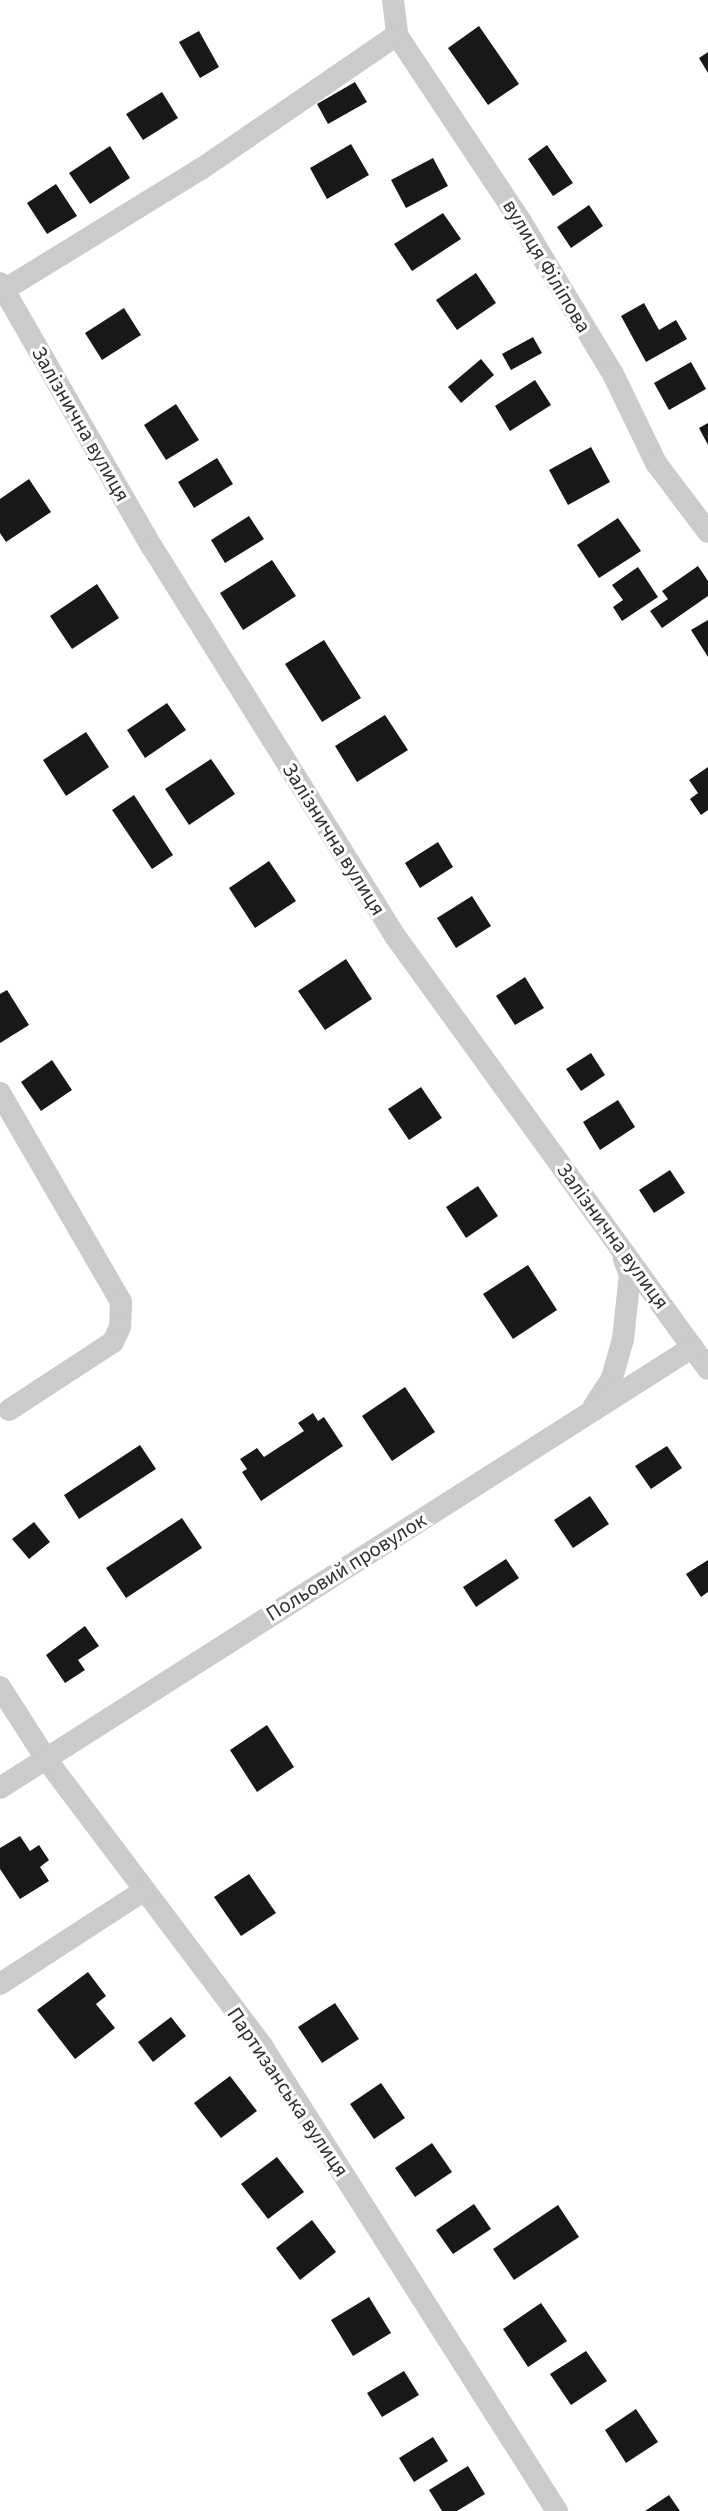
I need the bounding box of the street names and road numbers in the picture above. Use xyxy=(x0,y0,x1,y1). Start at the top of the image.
street label: вулиця Філіпова xyxy=(497,195,597,337)
street label: Залізнична вулиця xyxy=(26,342,136,506)
street label: Залізнична вулиця xyxy=(277,758,391,920)
street label: Залізнична вулиця xyxy=(551,1158,675,1314)
street label: Польовий провулок xyxy=(261,1508,431,1626)
street label: Партизанська вулиця xyxy=(222,2002,354,2182)

